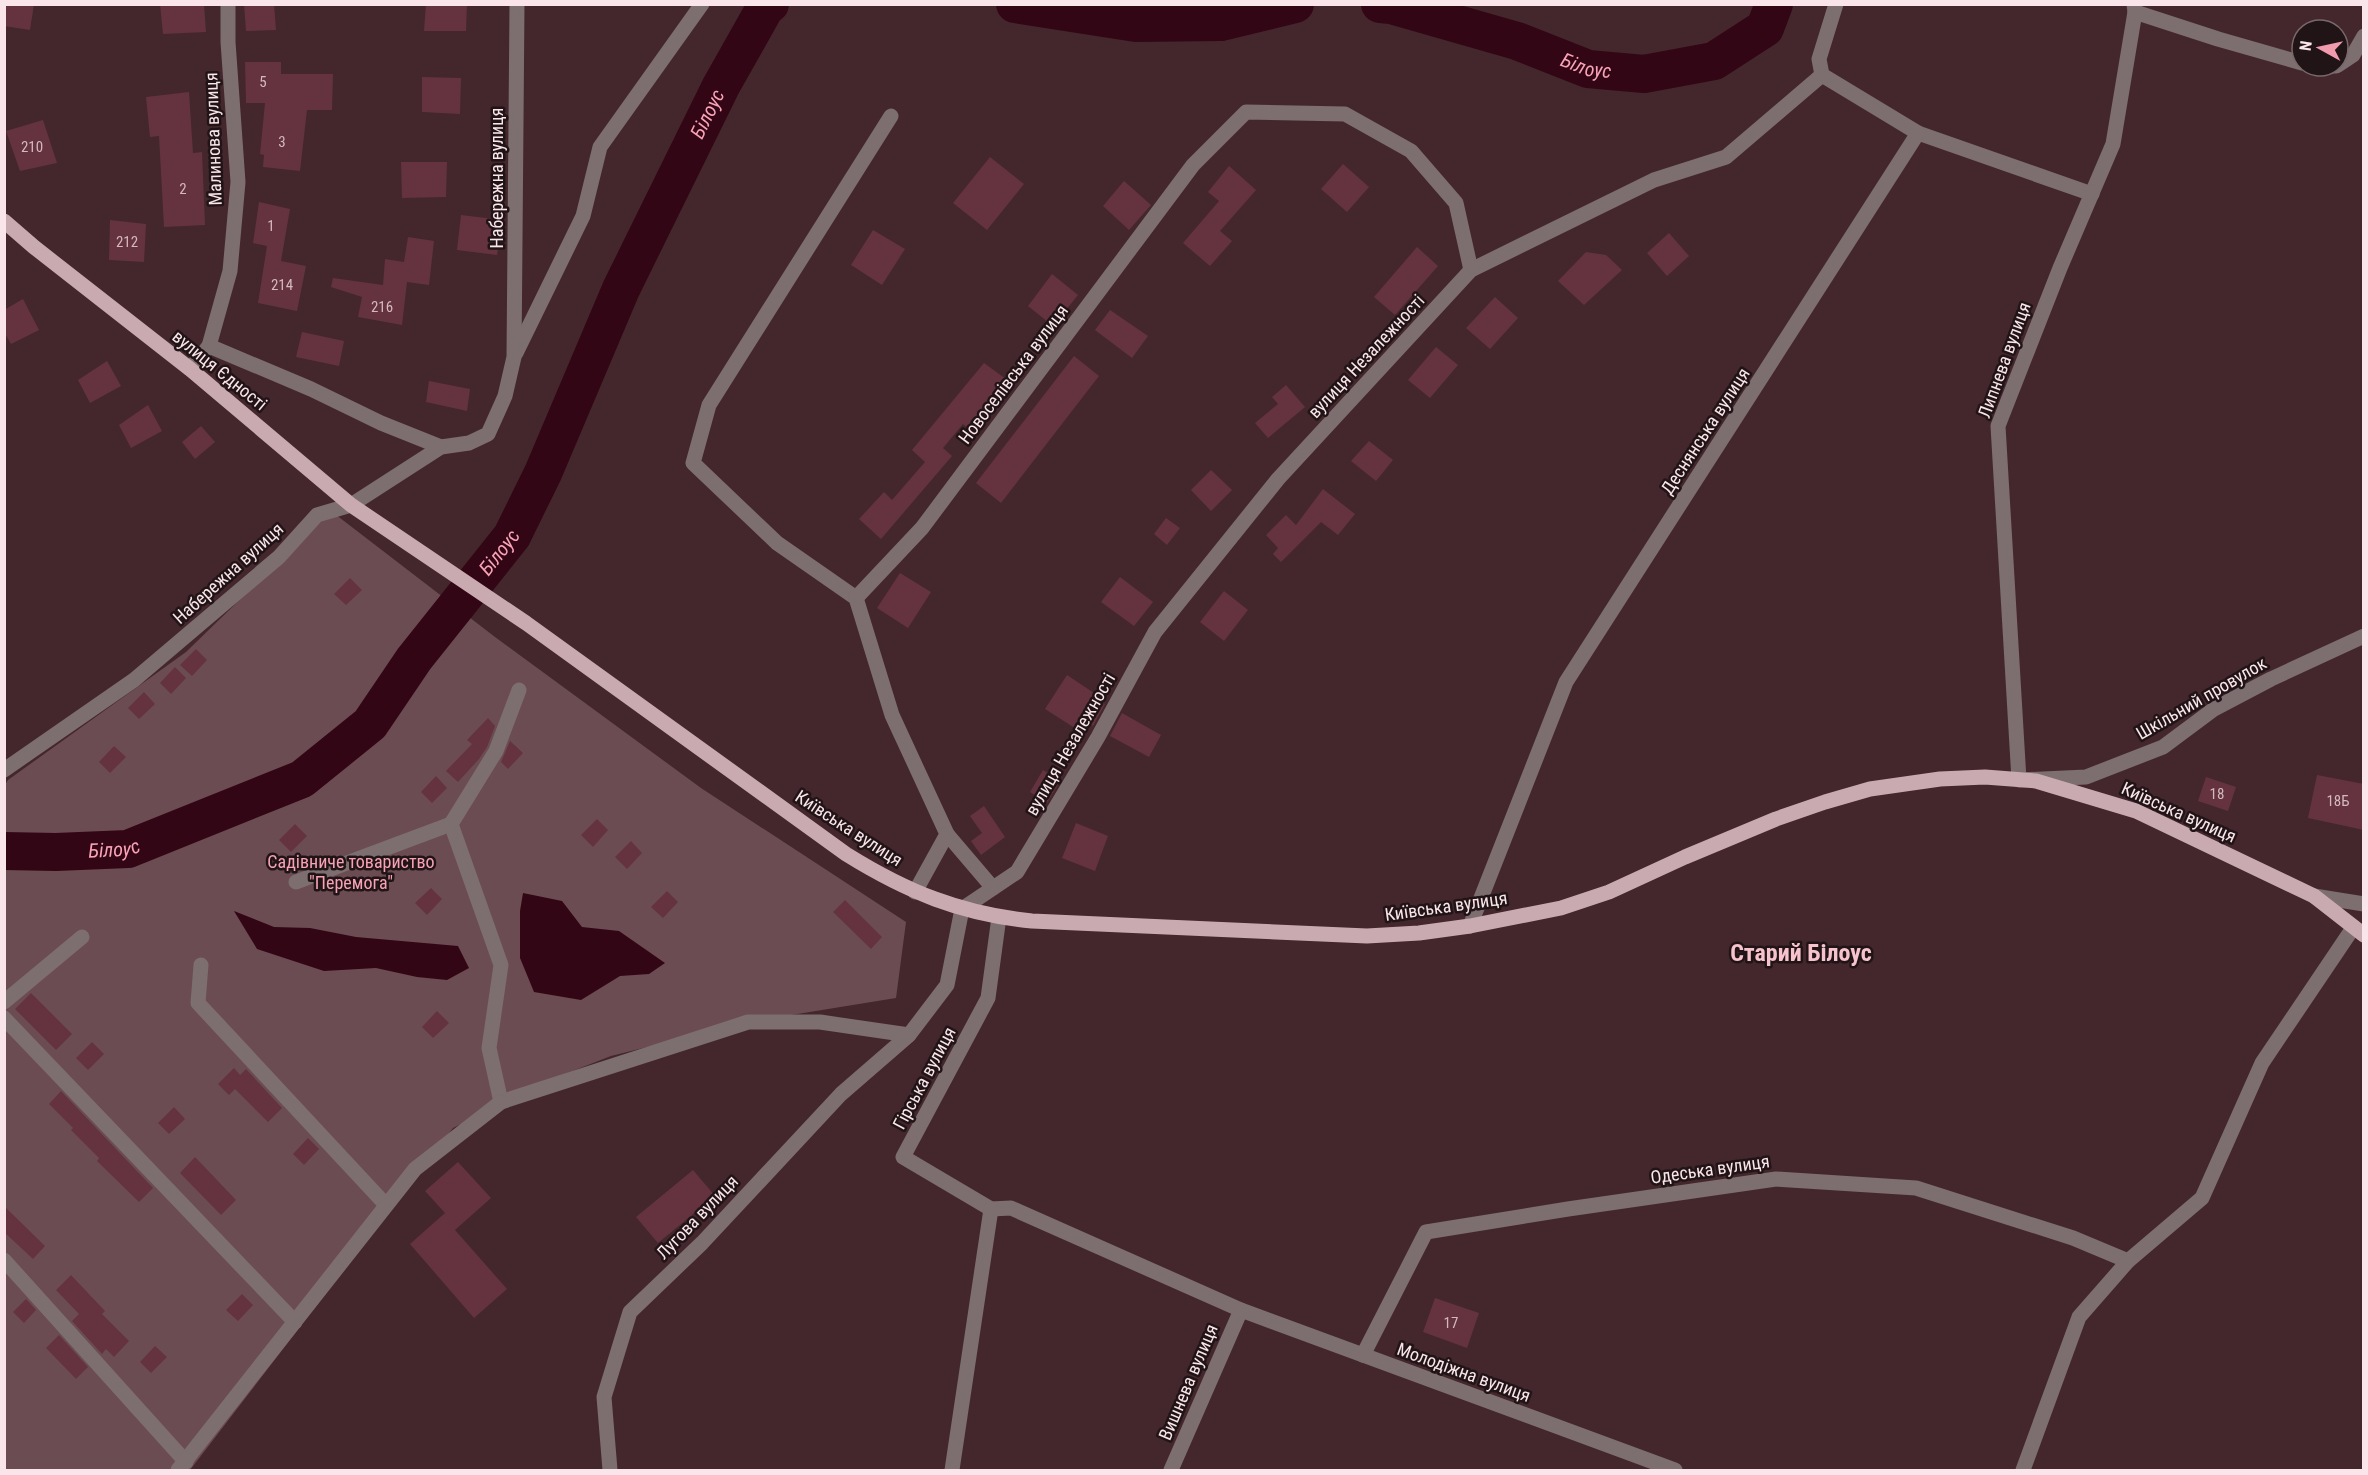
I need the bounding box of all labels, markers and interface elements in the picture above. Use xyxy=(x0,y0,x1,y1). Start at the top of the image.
north arrow xyxy=(2290,18,2350,78)
text: N xyxy=(2296,40,2316,52)
water label: Білоус xyxy=(1557,47,1612,83)
street label: Малинова вулиця xyxy=(200,72,226,206)
house number: 5 xyxy=(259,73,267,91)
water label: Білоус xyxy=(685,85,729,142)
street label: Набережна вулиця xyxy=(486,108,507,248)
house number: 3 xyxy=(278,133,286,151)
house number: 210 xyxy=(21,138,43,156)
house number: 2 xyxy=(179,180,187,198)
house number: 1 xyxy=(267,217,275,235)
house number: 212 xyxy=(116,233,138,251)
house number: 214 xyxy=(271,276,293,294)
street label: вулиця Незалежності xyxy=(1303,290,1429,422)
house number: 216 xyxy=(371,298,393,316)
street label: Липнева вулиця xyxy=(1973,299,2035,421)
street label: Новоселівська вулиця xyxy=(954,300,1072,448)
street label: вулиця Єдності xyxy=(169,326,271,414)
street label: Деснянська вулиця xyxy=(1656,364,1754,498)
street label: Набережна вулиця xyxy=(169,518,287,628)
water label: Білоус xyxy=(474,526,525,580)
street label: Шкільний провулок xyxy=(2132,652,2270,744)
street label: вулиця Незалежності xyxy=(1021,669,1119,819)
street label: Київська вулиця xyxy=(2118,777,2240,847)
house number: 18 xyxy=(2210,785,2224,803)
street label: Київська вулиця xyxy=(792,786,906,870)
house number: 18Б xyxy=(2326,792,2350,810)
water label: Білоус xyxy=(88,833,143,863)
park label: Садівниче товариство "Перемога" xyxy=(267,851,435,893)
street label: Київська вулиця xyxy=(1383,887,1509,925)
district label: Старий Білоус xyxy=(1730,939,1872,967)
street label: Гірська вулиця xyxy=(888,1023,960,1133)
street label: Одеська вулиця xyxy=(1649,1150,1771,1188)
street label: Лугова вулиця xyxy=(652,1171,742,1263)
house number: 17 xyxy=(1444,1314,1458,1332)
street label: Вишнева вулиця xyxy=(1154,1321,1222,1443)
street label: Молодіжна вулиця xyxy=(1394,1338,1534,1406)

